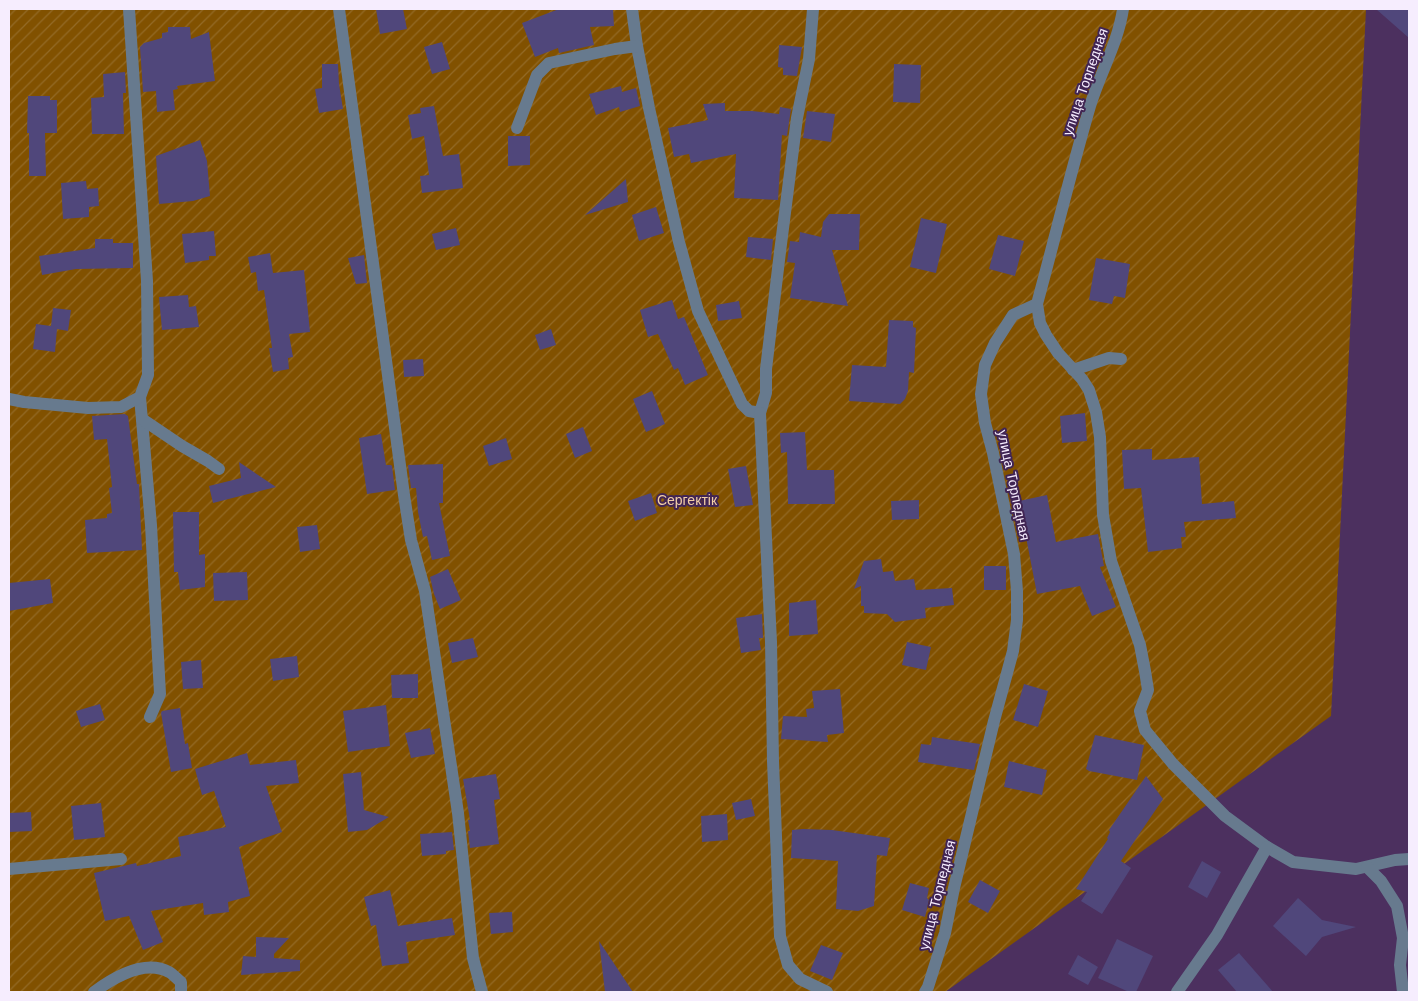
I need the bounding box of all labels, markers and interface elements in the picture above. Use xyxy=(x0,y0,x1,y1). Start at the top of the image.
street label: улица Торпедная xyxy=(1059,26,1111,138)
street label: улица Торпедная xyxy=(994,428,1034,542)
park label: Сергектік xyxy=(657,492,718,508)
street label: улица Торпедная xyxy=(916,838,958,952)

